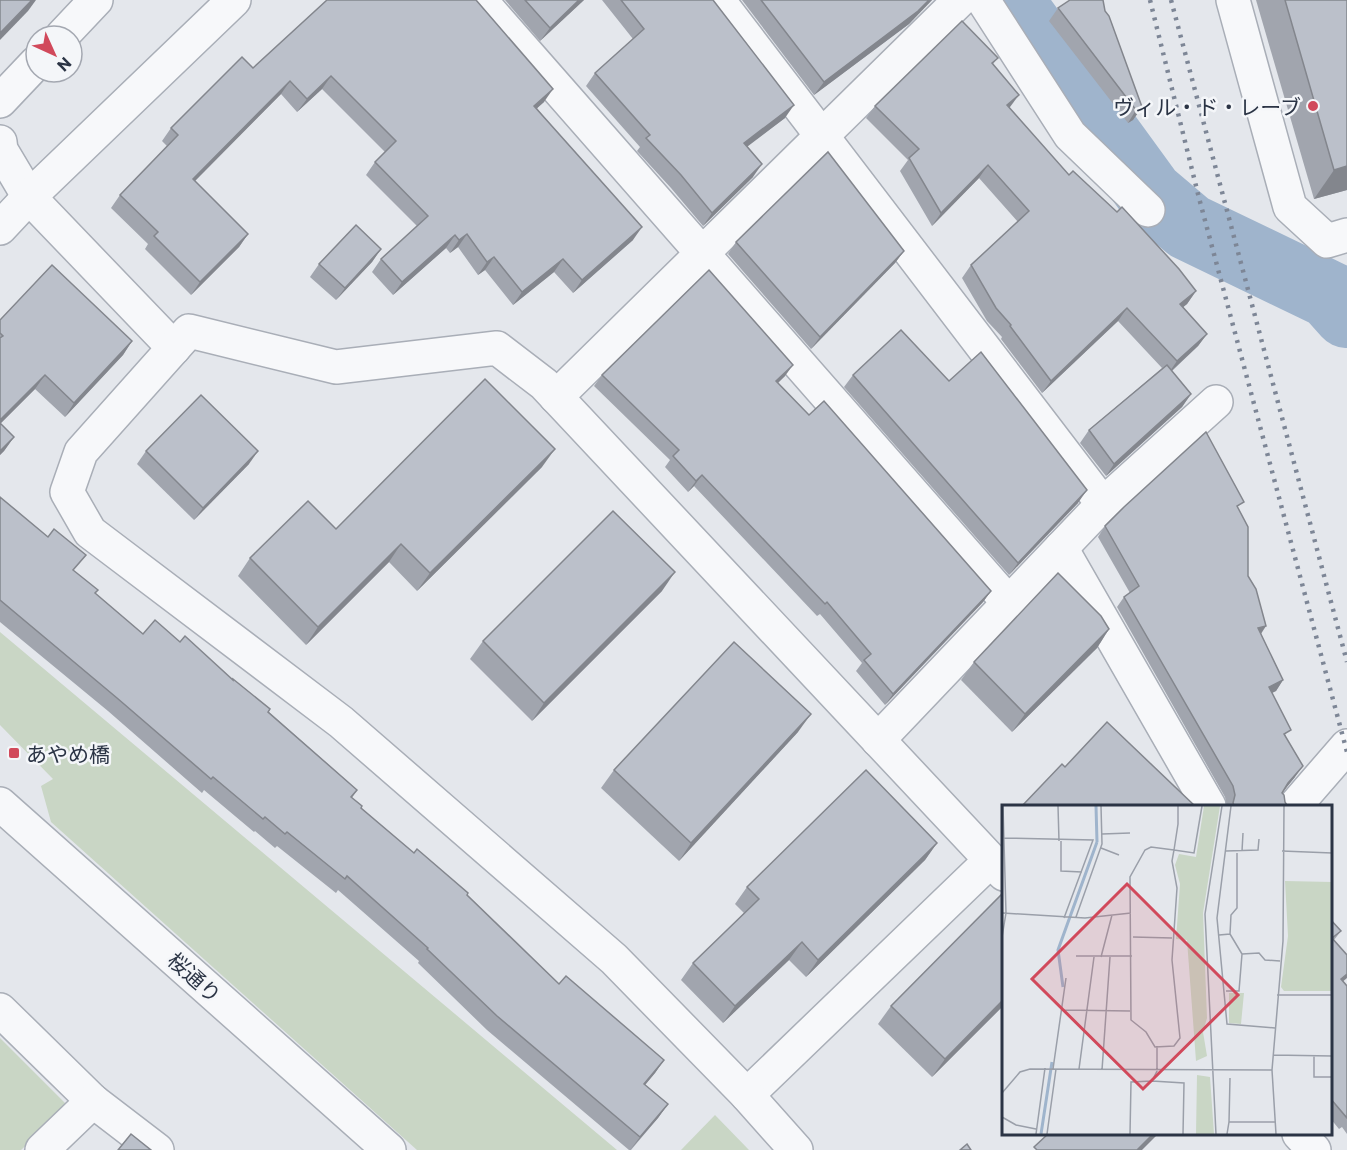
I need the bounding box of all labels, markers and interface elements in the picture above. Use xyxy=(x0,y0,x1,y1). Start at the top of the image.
north arrow xyxy=(24,24,84,84)
text: N xyxy=(54,54,76,76)
place label: ヴィル・ド・レーブ xyxy=(1113,94,1301,119)
marker: ヴィル・ド・レーブ xyxy=(1306,99,1320,113)
place label: あやめ橋 xyxy=(26,741,110,766)
marker: あやめ橋 xyxy=(7,746,21,760)
inset map xyxy=(1002,805,1332,1135)
street label: 桜通り xyxy=(163,947,227,1007)

